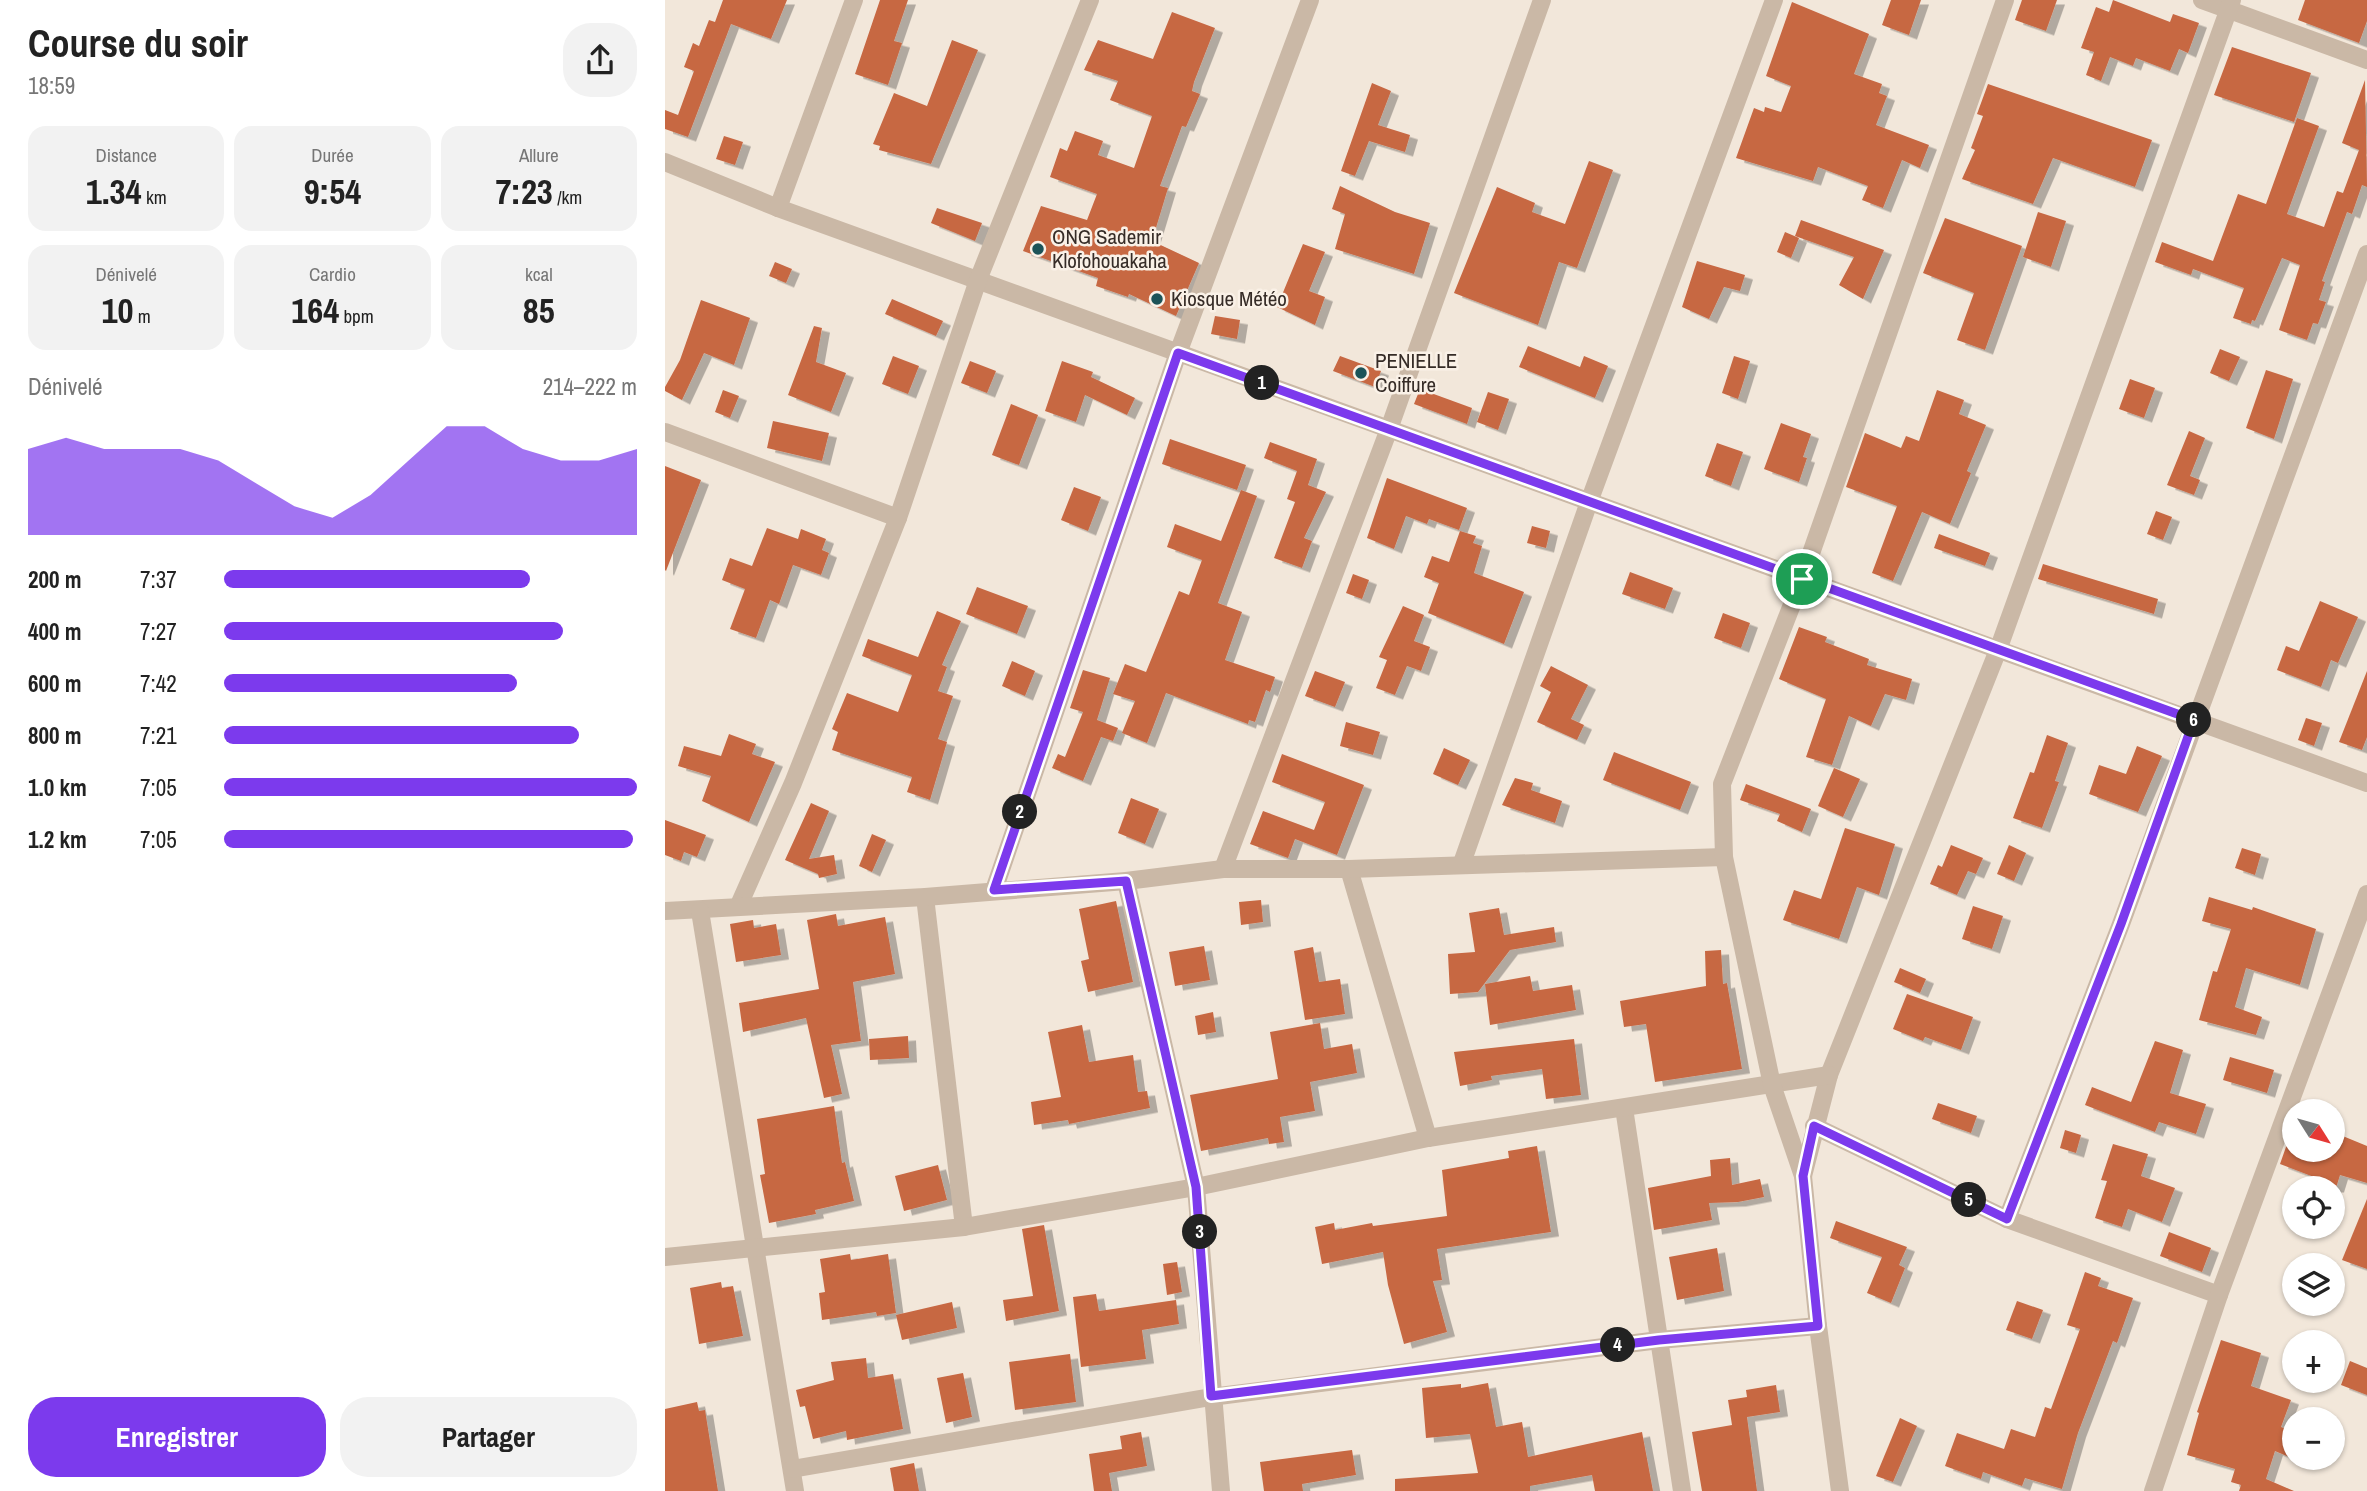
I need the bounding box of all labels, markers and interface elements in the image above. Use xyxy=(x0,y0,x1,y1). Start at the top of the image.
text: Course du soir xyxy=(28,18,248,69)
button: share xyxy=(563,23,637,97)
text: 18:59 xyxy=(28,70,75,101)
text: Distance xyxy=(95,142,157,168)
text: Durée xyxy=(311,142,354,168)
text: Allure xyxy=(519,142,559,168)
text: 1.34 xyxy=(86,168,142,215)
text: 9:54 xyxy=(304,168,361,215)
text: 7:23 xyxy=(495,168,553,215)
text: km xyxy=(142,184,167,210)
text: /km xyxy=(553,184,582,210)
place label: ONG Sademir Klofohouakaha xyxy=(1052,222,1167,275)
marker: ONG Sademir Klofohouakaha xyxy=(1030,241,1046,257)
text: Dénivelé xyxy=(95,261,157,287)
text: Cardio xyxy=(309,261,356,287)
text: kcal xyxy=(525,261,553,287)
place label: Kiosque Météo xyxy=(1171,284,1287,313)
text: 10 xyxy=(102,287,133,334)
text: 164 xyxy=(291,287,339,334)
text: 85 xyxy=(523,287,555,334)
marker: Kiosque Météo xyxy=(1149,291,1165,307)
text: m xyxy=(133,303,151,329)
text: bpm xyxy=(339,303,374,329)
place label: PENIELLE Coiffure xyxy=(1375,346,1457,399)
marker: PENIELLE Coiffure xyxy=(1353,365,1369,381)
pin: 1 xyxy=(1245,366,1279,400)
text: 1 xyxy=(1257,369,1266,395)
text: Dénivelé xyxy=(28,371,102,402)
text: 214–222 m xyxy=(543,371,637,402)
pin xyxy=(1772,549,1832,609)
icon: arrive xyxy=(1783,560,1821,598)
text: 200 m xyxy=(28,564,81,595)
text: 7:37 xyxy=(140,564,177,595)
text: 400 m xyxy=(28,616,81,647)
text: 7:27 xyxy=(140,616,177,647)
text: 600 m xyxy=(28,668,81,699)
text: 7:42 xyxy=(140,668,177,699)
pin: 6 xyxy=(2177,702,2211,738)
text: 6 xyxy=(2189,706,2198,732)
text: 800 m xyxy=(28,720,81,751)
text: 7:21 xyxy=(140,720,177,751)
text: 1.0 km xyxy=(28,772,87,803)
text: 7:05 xyxy=(140,772,177,803)
pin: 2 xyxy=(1003,794,1037,830)
text: 2 xyxy=(1015,798,1024,824)
text: 1.2 km xyxy=(28,824,87,855)
text: 7:05 xyxy=(140,824,177,855)
north arrow xyxy=(2282,1099,2345,1162)
map controls xyxy=(2282,1099,2345,1470)
button: locate xyxy=(2282,1176,2345,1239)
pin: 5 xyxy=(1951,1182,1987,1218)
text: 5 xyxy=(1964,1186,1973,1212)
pin: 3 xyxy=(1183,1214,1217,1250)
text: 3 xyxy=(1195,1218,1204,1244)
button: layers xyxy=(2282,1253,2345,1316)
pin: 4 xyxy=(1601,1328,1635,1362)
button: + xyxy=(2282,1330,2345,1393)
text: 4 xyxy=(1613,1331,1622,1357)
button: Enregistrer xyxy=(28,1397,326,1477)
button: Partager xyxy=(340,1397,637,1477)
button: − xyxy=(2282,1407,2345,1470)

